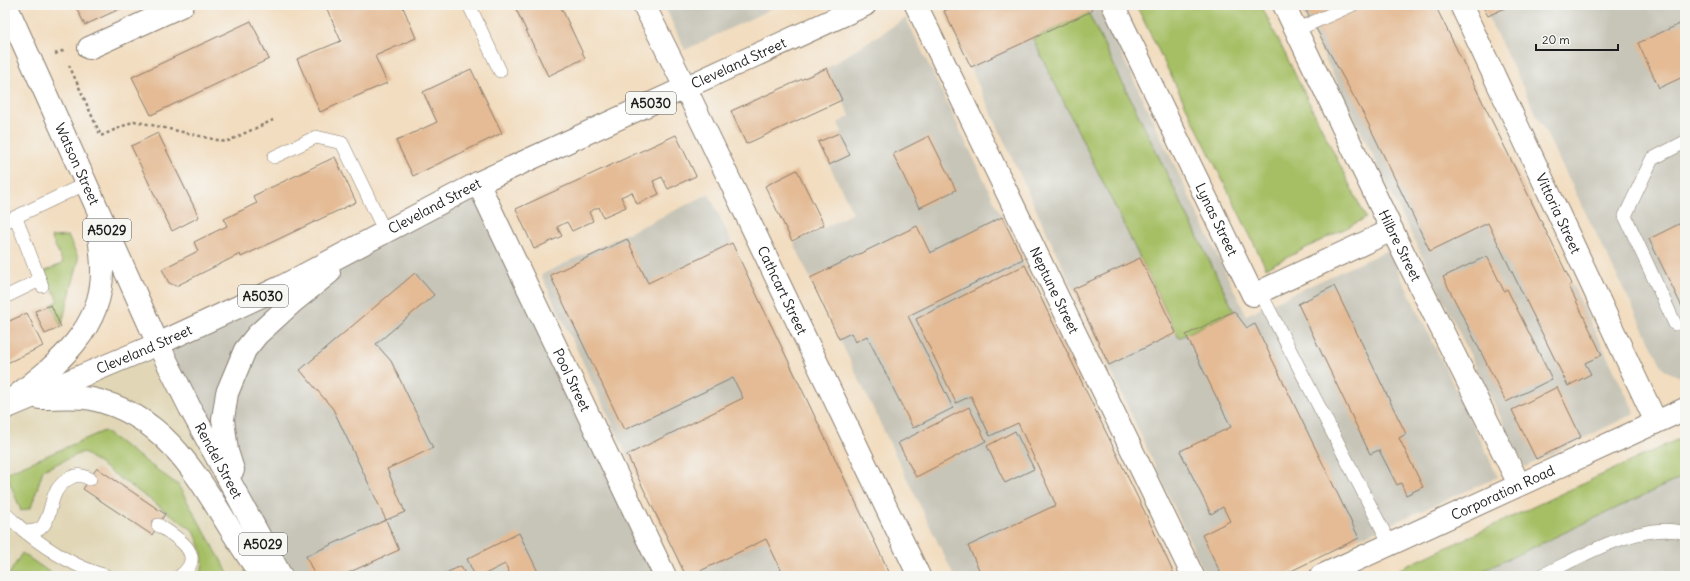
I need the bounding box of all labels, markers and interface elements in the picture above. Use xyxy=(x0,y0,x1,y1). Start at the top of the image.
scale bar xyxy=(1536,26,1618,52)
text: 20 m xyxy=(1542,32,1570,47)
street label: Cleveland Street xyxy=(688,33,789,93)
road number: A5030 xyxy=(626,92,676,114)
street label: Watson Street xyxy=(51,120,104,208)
street label: Vittoria Street xyxy=(1532,170,1585,257)
street label: Cleveland Street xyxy=(385,174,484,238)
street label: Lynas Street xyxy=(1191,180,1242,259)
street label: Hilbre Street xyxy=(1375,207,1425,285)
road number: A5029 xyxy=(83,219,131,241)
street label: Cathcart Street xyxy=(753,243,811,338)
street label: Neptune Street xyxy=(1026,244,1083,337)
road number: A5030 xyxy=(238,285,288,307)
street label: Cleveland Street xyxy=(94,320,195,378)
street label: Pool Street xyxy=(549,345,594,415)
street label: Rendel Street xyxy=(191,420,247,502)
street label: Corporation Road xyxy=(1448,461,1557,524)
road number: A5029 xyxy=(239,533,287,555)

